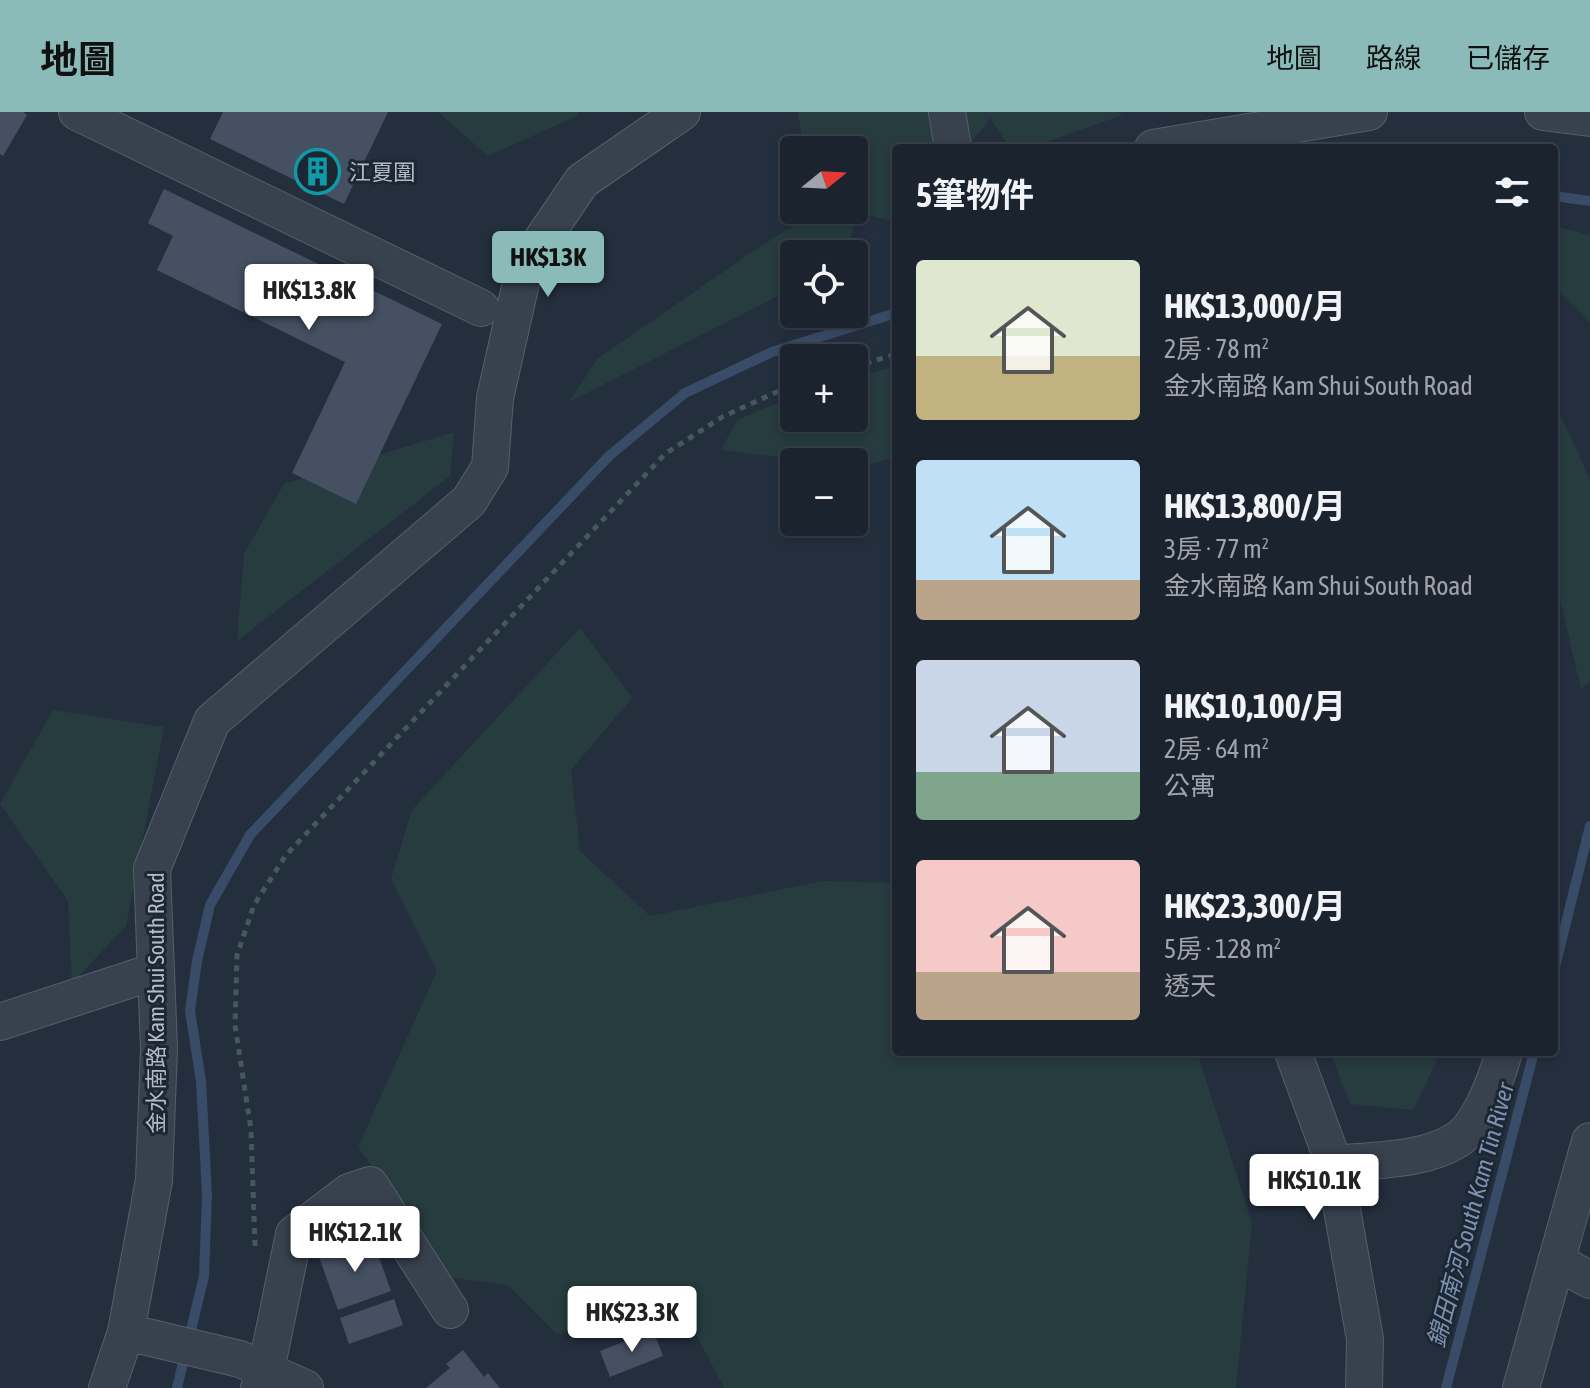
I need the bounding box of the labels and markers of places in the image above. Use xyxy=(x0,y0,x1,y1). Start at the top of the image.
building icon: 江夏圍 xyxy=(294,148,342,196)
place label: 江夏圍 xyxy=(349,159,415,185)
pin: HK$13K xyxy=(483,231,613,299)
pin: HK$13.8K xyxy=(226,264,392,332)
pin: HK$10.1K xyxy=(1231,1154,1397,1222)
pin: HK$12.1K xyxy=(272,1206,438,1274)
pin: HK$23.3K xyxy=(549,1286,715,1354)

